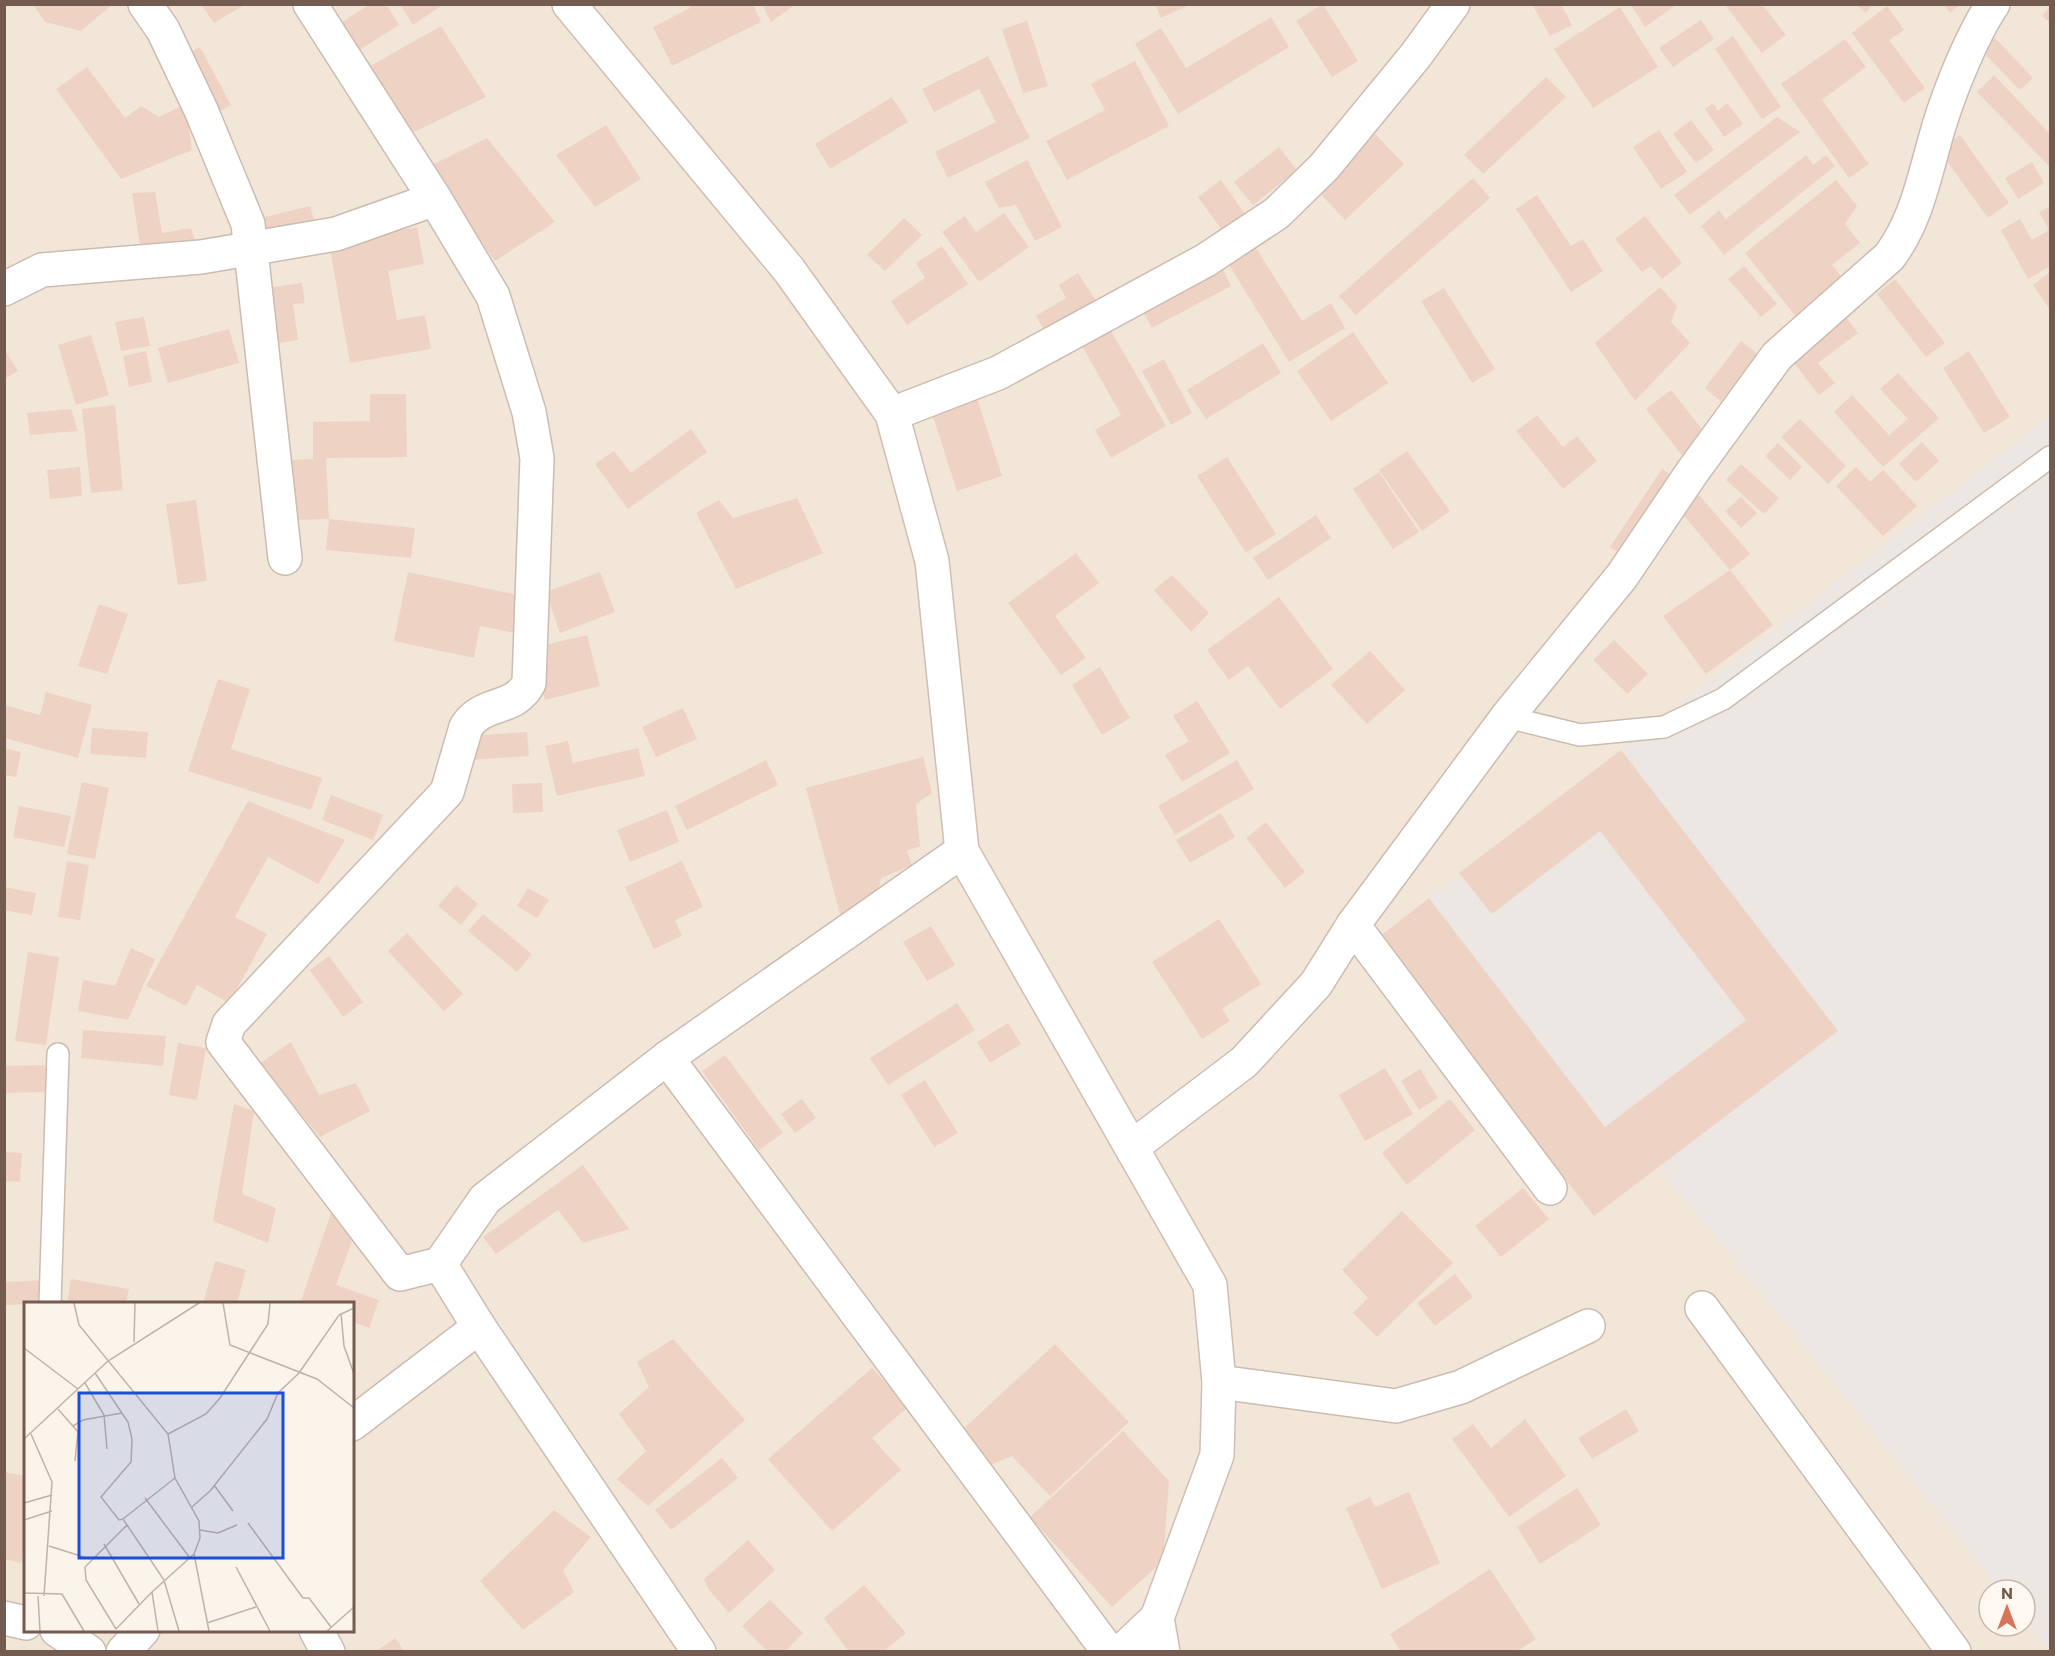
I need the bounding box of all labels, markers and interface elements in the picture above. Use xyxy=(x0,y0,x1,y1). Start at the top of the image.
inset map xyxy=(24,1302,354,1632)
north arrow xyxy=(1977,1578,2037,1638)
text: N xyxy=(2001,1583,2013,1602)

